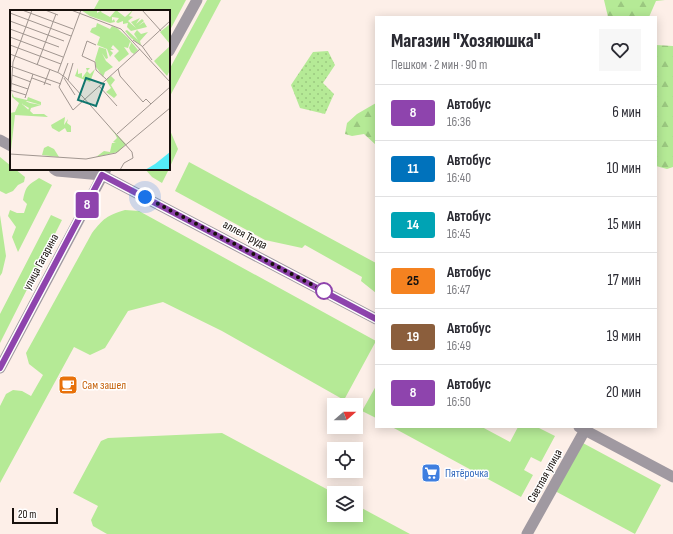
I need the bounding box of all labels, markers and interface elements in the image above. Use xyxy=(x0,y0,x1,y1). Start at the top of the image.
inset map xyxy=(10,10,170,170)
button: heart xyxy=(599,29,641,71)
text: Магазин "Хозяюшка" xyxy=(391,30,541,53)
text: Пешком · 2 мин · 90 m xyxy=(391,57,487,73)
text: Автобус xyxy=(447,95,491,114)
text: 6 мин xyxy=(612,103,641,122)
text: 8 xyxy=(410,104,416,121)
text: 16:36 xyxy=(447,114,471,130)
text: Автобус xyxy=(447,151,491,170)
text: 10 мин xyxy=(607,159,641,178)
text: 11 xyxy=(408,160,418,177)
text: 16:40 xyxy=(447,170,471,186)
your location xyxy=(135,187,155,207)
line badge: 8 xyxy=(74,192,100,218)
text: 8 xyxy=(84,196,90,213)
text: Автобус xyxy=(447,207,491,226)
text: 15 мин xyxy=(607,215,641,234)
text: 14 xyxy=(407,216,419,233)
street label: аллея Труда xyxy=(220,217,270,253)
text: 16:45 xyxy=(447,226,470,242)
street label: улица Гагарина xyxy=(20,231,62,293)
text: Автобус xyxy=(447,263,491,282)
text: 17 мин xyxy=(608,271,641,290)
text: 25 xyxy=(407,272,419,289)
unlabelled marker xyxy=(315,282,333,300)
text: 16:47 xyxy=(447,282,470,298)
text: Автобус xyxy=(447,319,491,338)
text: 19 мин xyxy=(607,327,641,346)
text: 19 xyxy=(407,328,419,345)
text: 16:49 xyxy=(447,338,471,354)
cafe icon: Сам зашел xyxy=(57,374,79,396)
text: Автобус xyxy=(447,375,491,394)
place label: Сам зашел xyxy=(82,378,126,393)
text: 20 мин xyxy=(606,383,641,402)
text: 8 xyxy=(410,384,416,401)
text: 16:50 xyxy=(447,394,471,410)
north arrow xyxy=(327,398,363,434)
map controls xyxy=(327,398,363,522)
button: locate xyxy=(327,442,363,478)
street label: Светлая улица xyxy=(524,446,566,505)
supermarket icon: Пятёрочка xyxy=(420,462,442,484)
place label: Пятёрочка xyxy=(445,466,489,481)
button: layers xyxy=(327,486,363,522)
scale bar xyxy=(12,506,58,525)
text: 20 m xyxy=(18,508,36,521)

